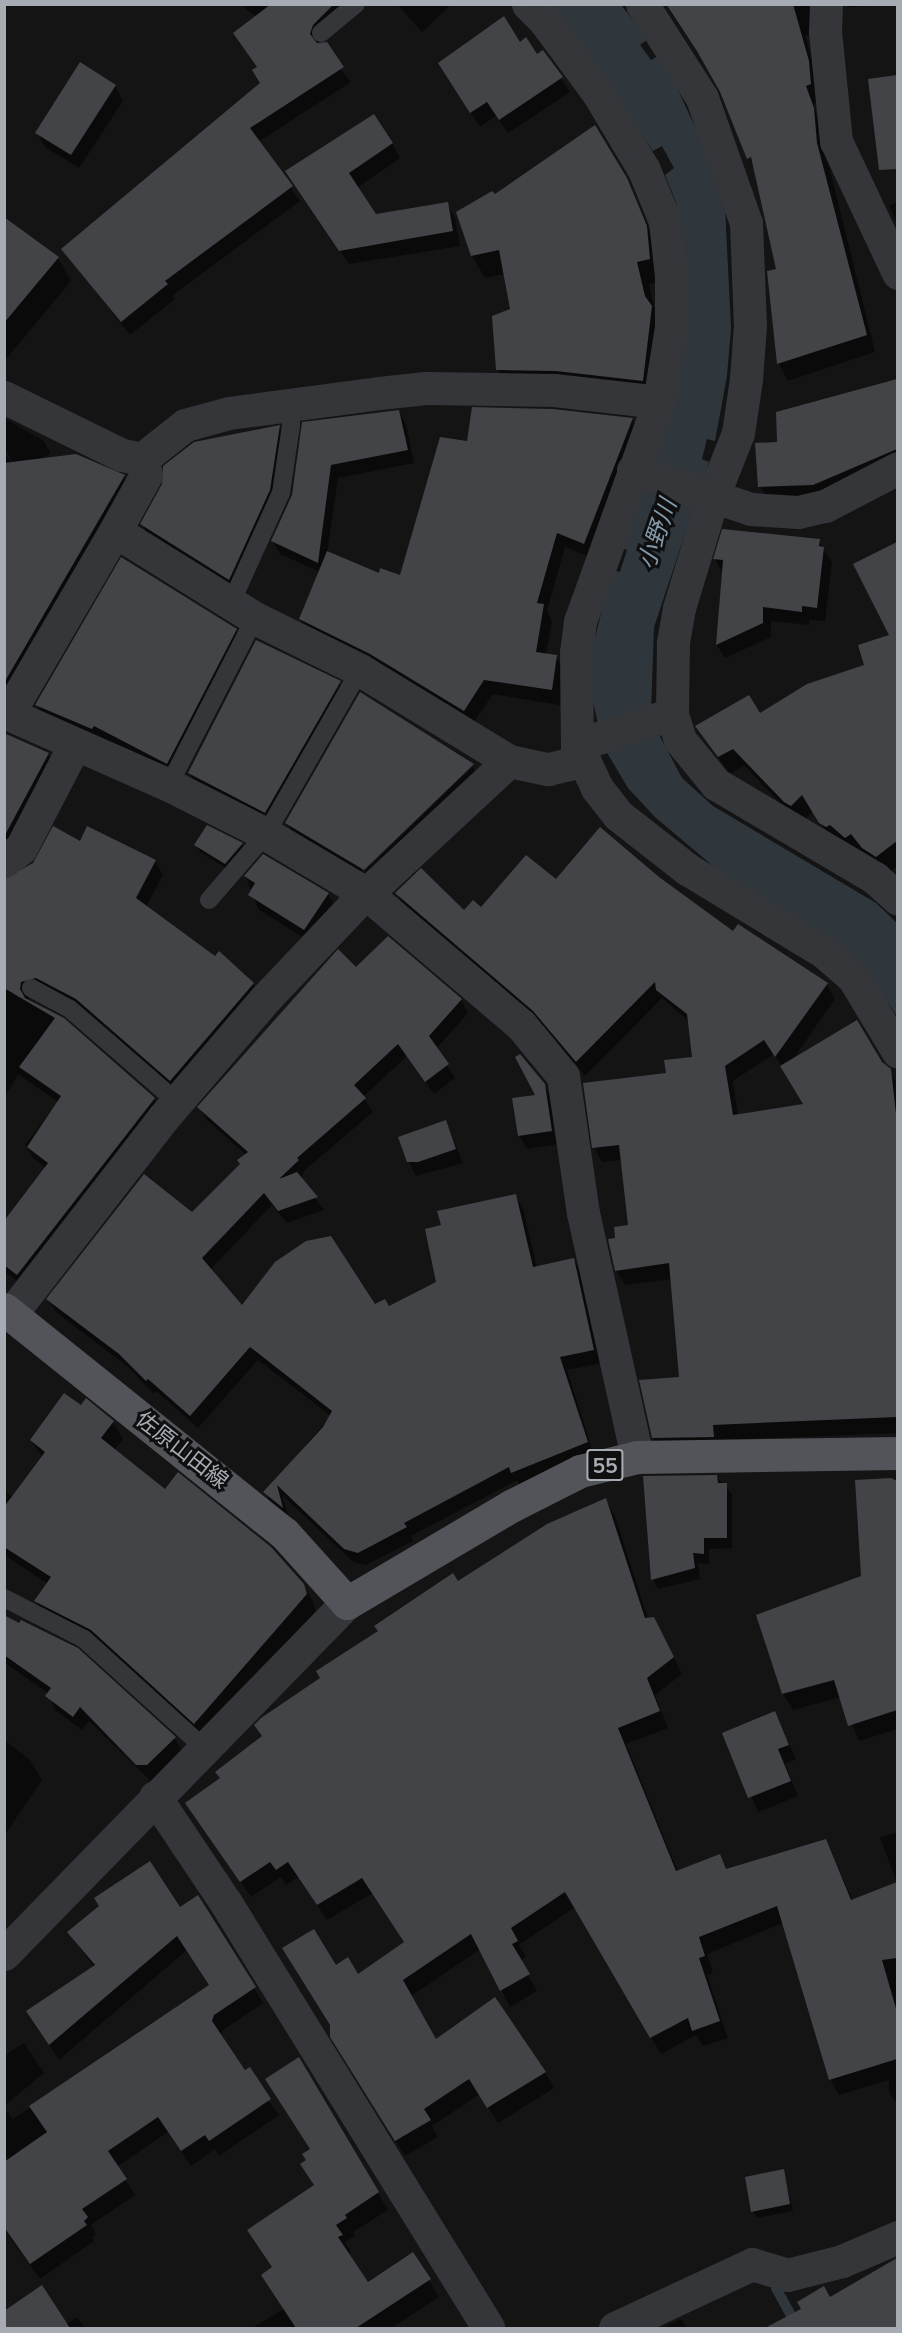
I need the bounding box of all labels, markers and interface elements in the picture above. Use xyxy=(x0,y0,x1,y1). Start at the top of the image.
water label: 小野川 xyxy=(632,495,682,573)
street label: 佐原山田線 xyxy=(131,1406,233,1494)
road number: 55 xyxy=(586,1447,624,1483)

